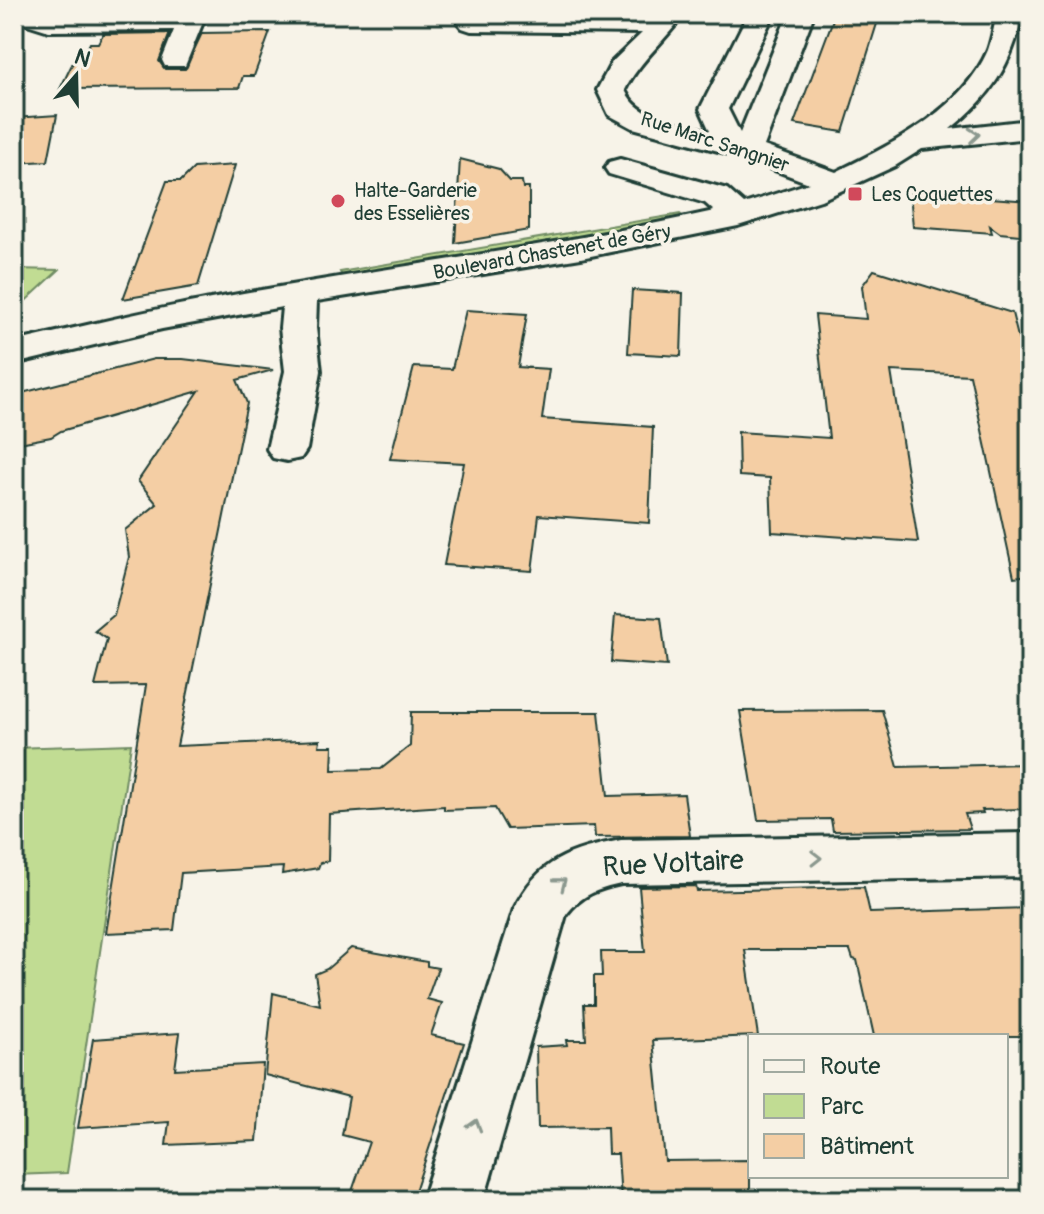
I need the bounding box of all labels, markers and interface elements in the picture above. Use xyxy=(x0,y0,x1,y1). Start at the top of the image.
north arrow xyxy=(36,36,116,116)
text: N xyxy=(71,42,94,74)
street label: Rue Marc Sangnier xyxy=(638,106,792,178)
one-way arrow xyxy=(967,126,980,143)
place label: Halte-Garderie des Esselières xyxy=(354,178,477,226)
place label: Les Coquettes xyxy=(871,182,993,207)
marker: Les Coquettes xyxy=(846,185,864,203)
marker: Halte-Garderie des Esselières xyxy=(329,192,347,210)
street label: Boulevard Chastenet de Géry xyxy=(431,219,673,285)
street label: Rue Voltaire xyxy=(602,843,745,885)
one-way arrow xyxy=(810,850,823,867)
one-way arrow xyxy=(552,879,567,893)
legend xyxy=(748,1034,1008,1178)
text: Route xyxy=(820,1052,881,1081)
text: Parc xyxy=(820,1092,864,1121)
one-way arrow xyxy=(466,1119,482,1133)
text: Bâtiment xyxy=(820,1132,914,1161)

